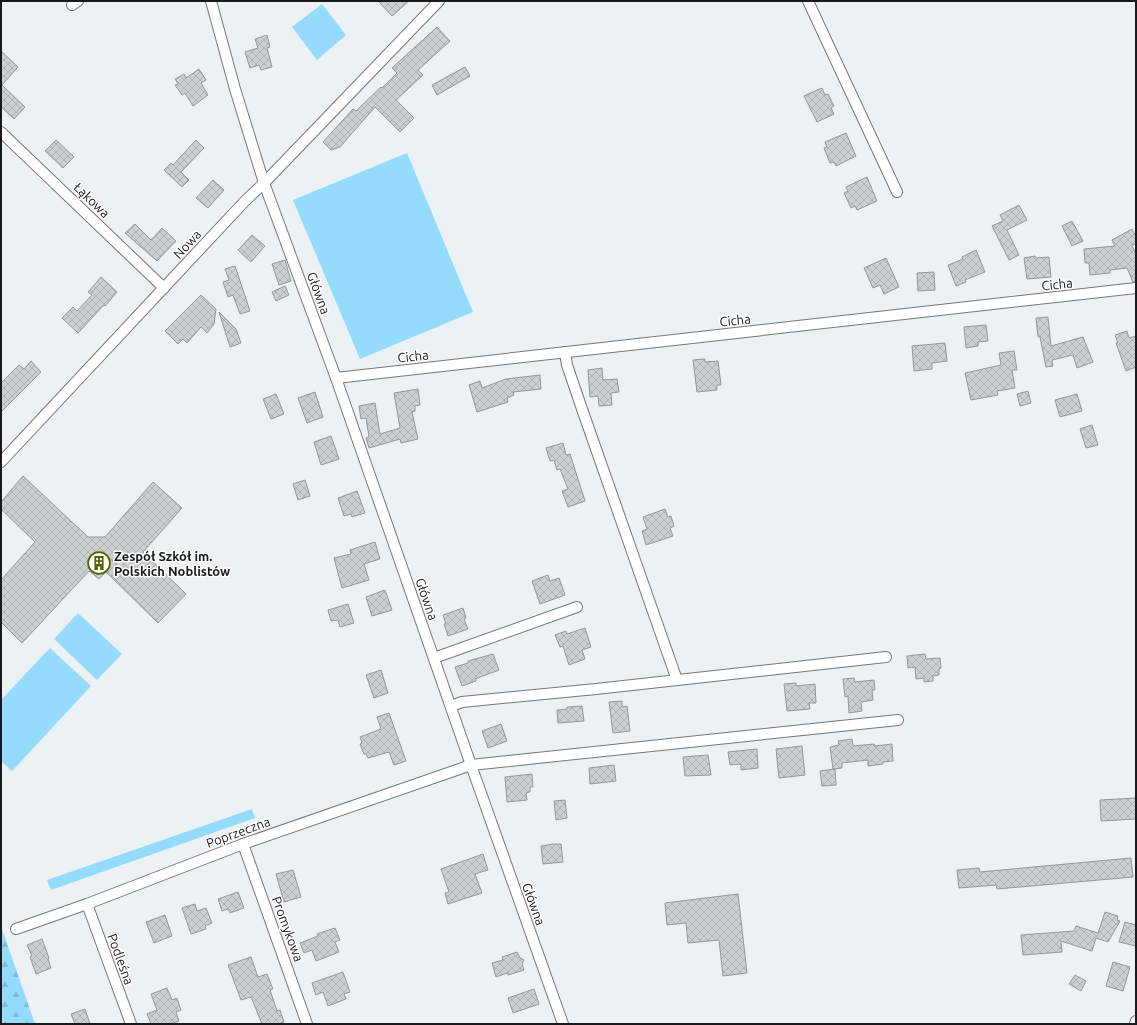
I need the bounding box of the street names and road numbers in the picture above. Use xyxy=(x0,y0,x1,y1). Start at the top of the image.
street label: Łąkowa xyxy=(71,180,113,220)
street label: Nowa xyxy=(170,227,204,261)
street label: Główna xyxy=(305,270,333,316)
street label: Cicha xyxy=(1041,275,1073,293)
street label: Cicha xyxy=(719,311,751,329)
street label: Cicha xyxy=(397,347,429,365)
street label: Główna xyxy=(413,576,441,622)
street label: Poprzeczna xyxy=(204,814,272,850)
street label: Główna xyxy=(520,881,548,927)
street label: Promykowa xyxy=(270,894,306,964)
street label: Podleśna xyxy=(105,932,137,986)

